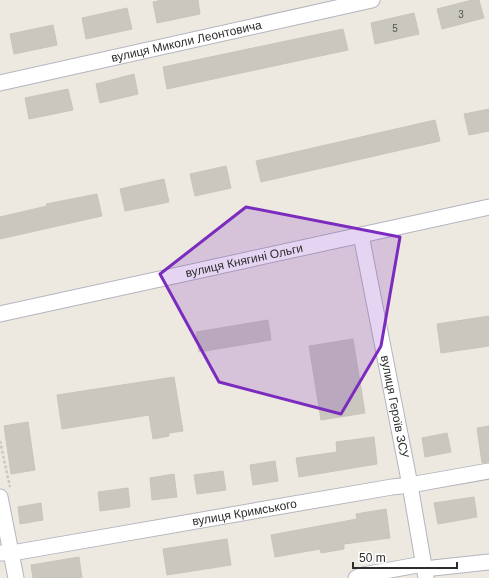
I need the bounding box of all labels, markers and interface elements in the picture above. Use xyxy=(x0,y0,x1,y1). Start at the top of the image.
house number: 3 xyxy=(458,9,464,20)
street label: вулиця Миколи Леонтовича xyxy=(110,18,263,65)
house number: 5 xyxy=(392,23,398,34)
street label: вулиця Княгині Ольги xyxy=(184,241,304,280)
street label: вулиця Героїв ЗСУ xyxy=(378,354,412,460)
street label: вулиця Кримського xyxy=(191,497,298,529)
scale bar xyxy=(353,544,457,570)
text: 50 m xyxy=(359,551,386,565)

